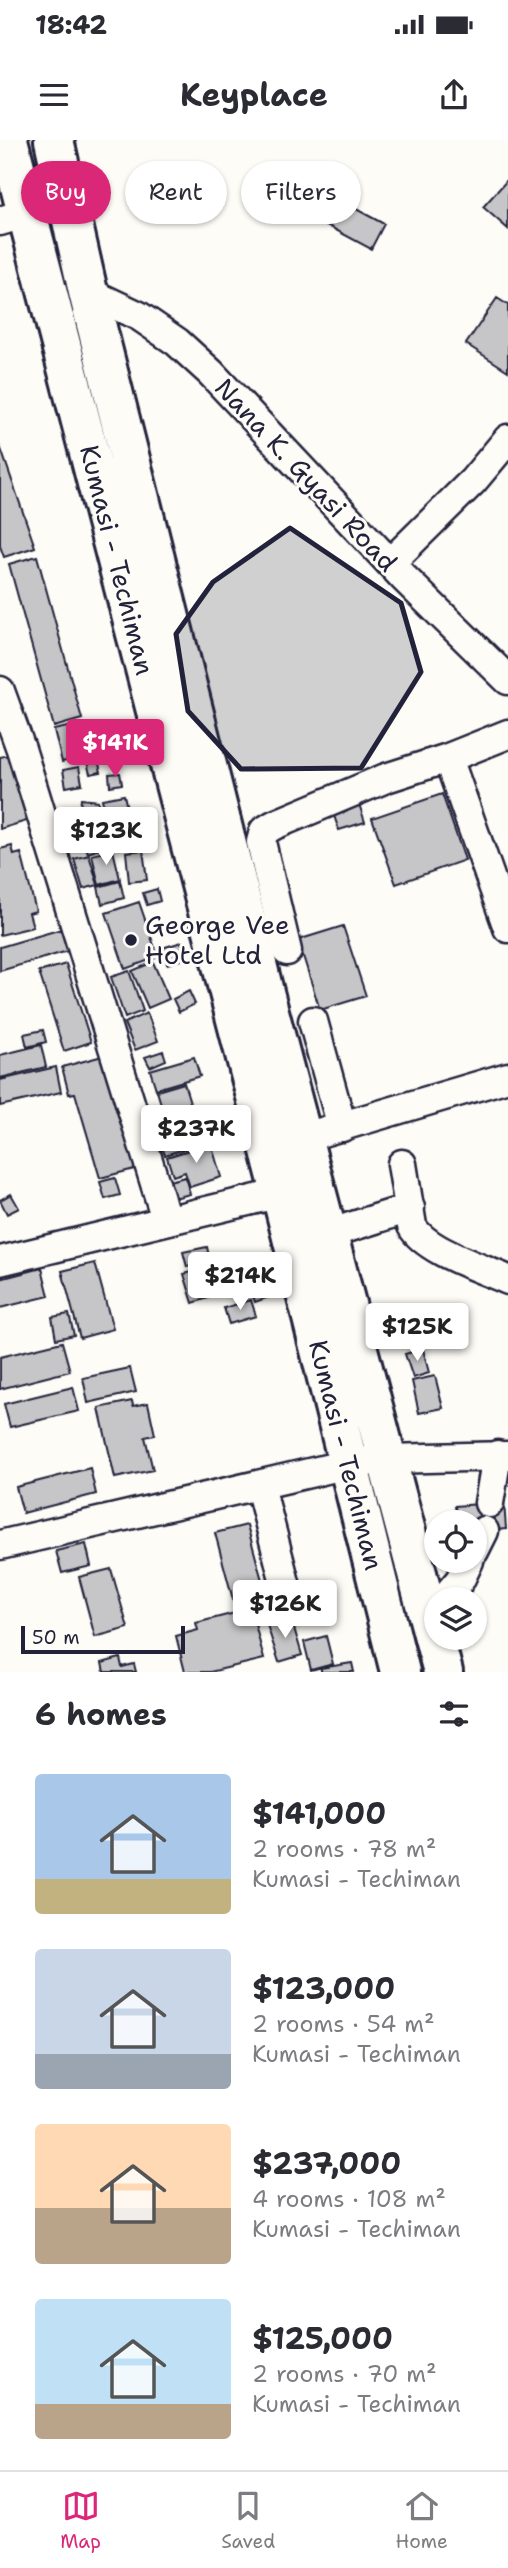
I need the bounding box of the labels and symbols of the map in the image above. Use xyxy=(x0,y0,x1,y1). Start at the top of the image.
street label: Nana K. Gyasi Road xyxy=(207,370,405,579)
street label: Kumasi - Techiman xyxy=(72,441,163,679)
pin: $141K xyxy=(66,720,164,779)
pin: $123K xyxy=(57,808,155,867)
place label: George Vee Hotel Ltd xyxy=(145,907,290,972)
marker: George Vee Hotel Ltd xyxy=(123,932,139,948)
pin: $237K xyxy=(147,1105,245,1165)
pin: $214K xyxy=(191,1252,289,1312)
pin: $125K xyxy=(368,1304,466,1363)
street label: Kumasi - Techiman xyxy=(301,1336,392,1574)
pin: $126K xyxy=(236,1580,334,1640)
scale bar xyxy=(21,1623,186,1655)

